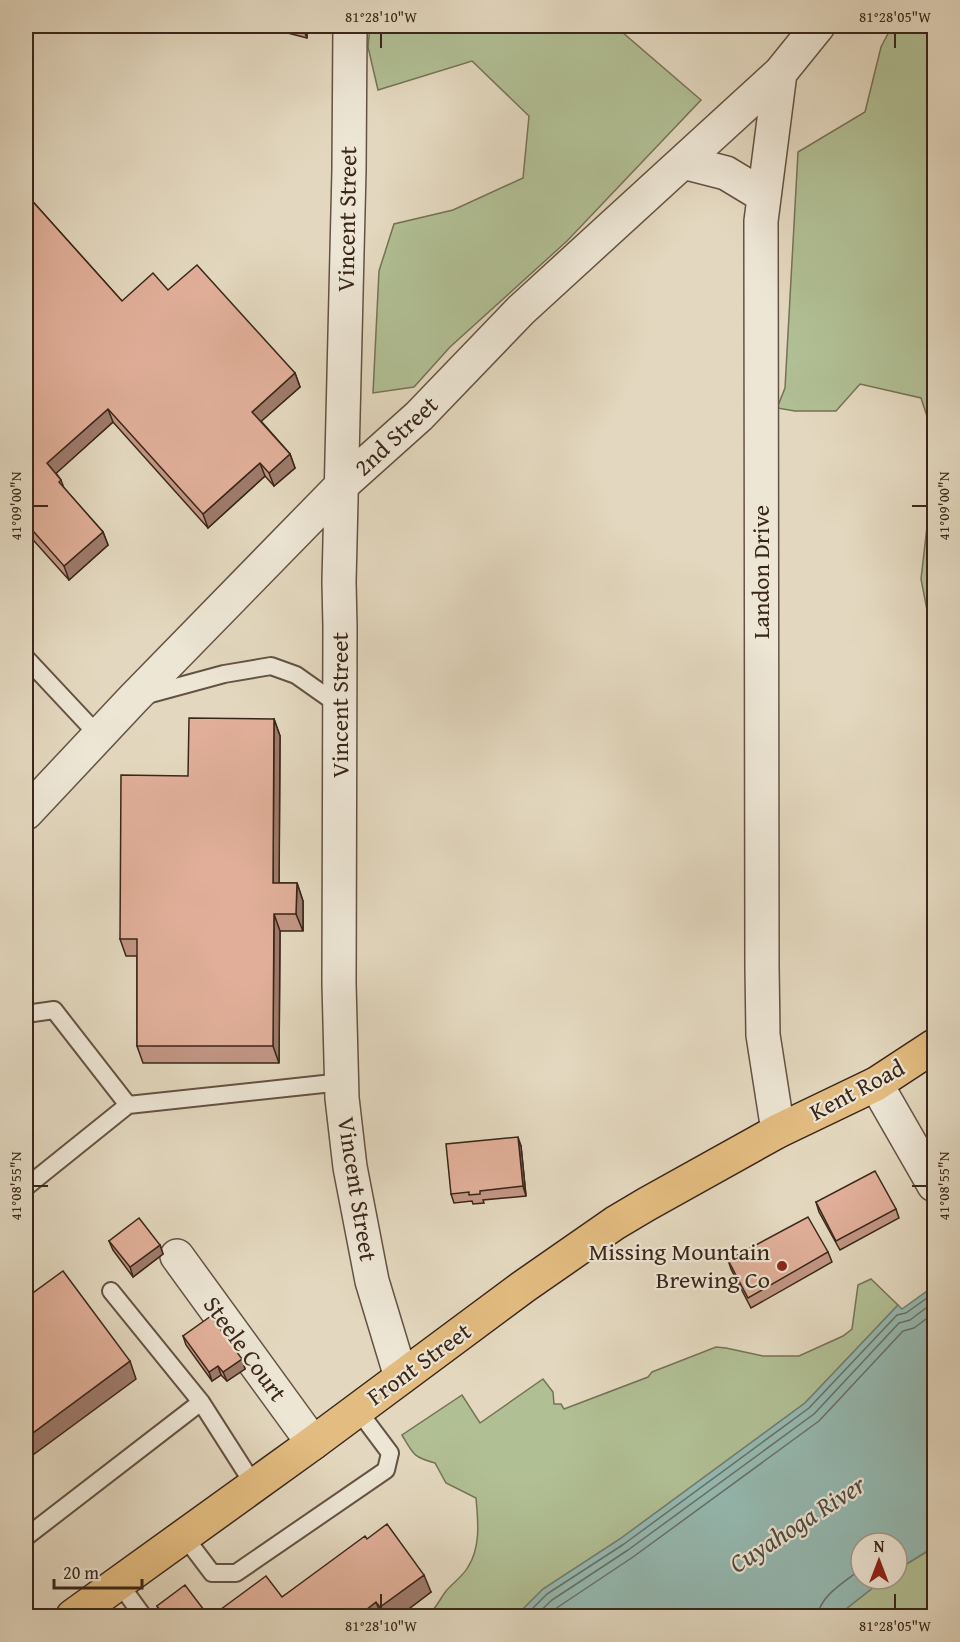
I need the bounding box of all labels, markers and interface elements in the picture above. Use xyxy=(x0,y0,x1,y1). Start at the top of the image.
text: 81°28'10"W xyxy=(345,6,417,27)
text: 81°28'05"W xyxy=(859,6,931,27)
street label: Vincent Street xyxy=(328,145,365,292)
street label: 2nd Street xyxy=(346,387,446,484)
text: 41°09'00"N xyxy=(5,471,26,540)
text: 41°09'00"N xyxy=(933,471,954,540)
street label: Landon Drive xyxy=(743,505,778,639)
street label: Vincent Street xyxy=(322,632,357,778)
street label: Kent Road xyxy=(803,1050,911,1129)
street label: Vincent Street xyxy=(329,1114,386,1264)
text: 41°08'55"N xyxy=(5,1151,26,1220)
text: 41°08'55"N xyxy=(933,1151,954,1220)
place label: Missing Mountain Brewing Co xyxy=(589,1234,771,1297)
marker: Missing Mountain Brewing Co xyxy=(775,1259,789,1273)
street label: Steele Court xyxy=(195,1289,296,1409)
street label: Front Street xyxy=(359,1313,479,1413)
water label: Cuyahoga River xyxy=(721,1464,874,1582)
north arrow xyxy=(849,1531,909,1591)
text: N xyxy=(874,1534,885,1558)
scale bar xyxy=(54,1552,142,1590)
text: 20 m xyxy=(63,1559,99,1586)
text: 81°28'10"W xyxy=(345,1615,417,1636)
text: 81°28'05"W xyxy=(859,1615,931,1636)

